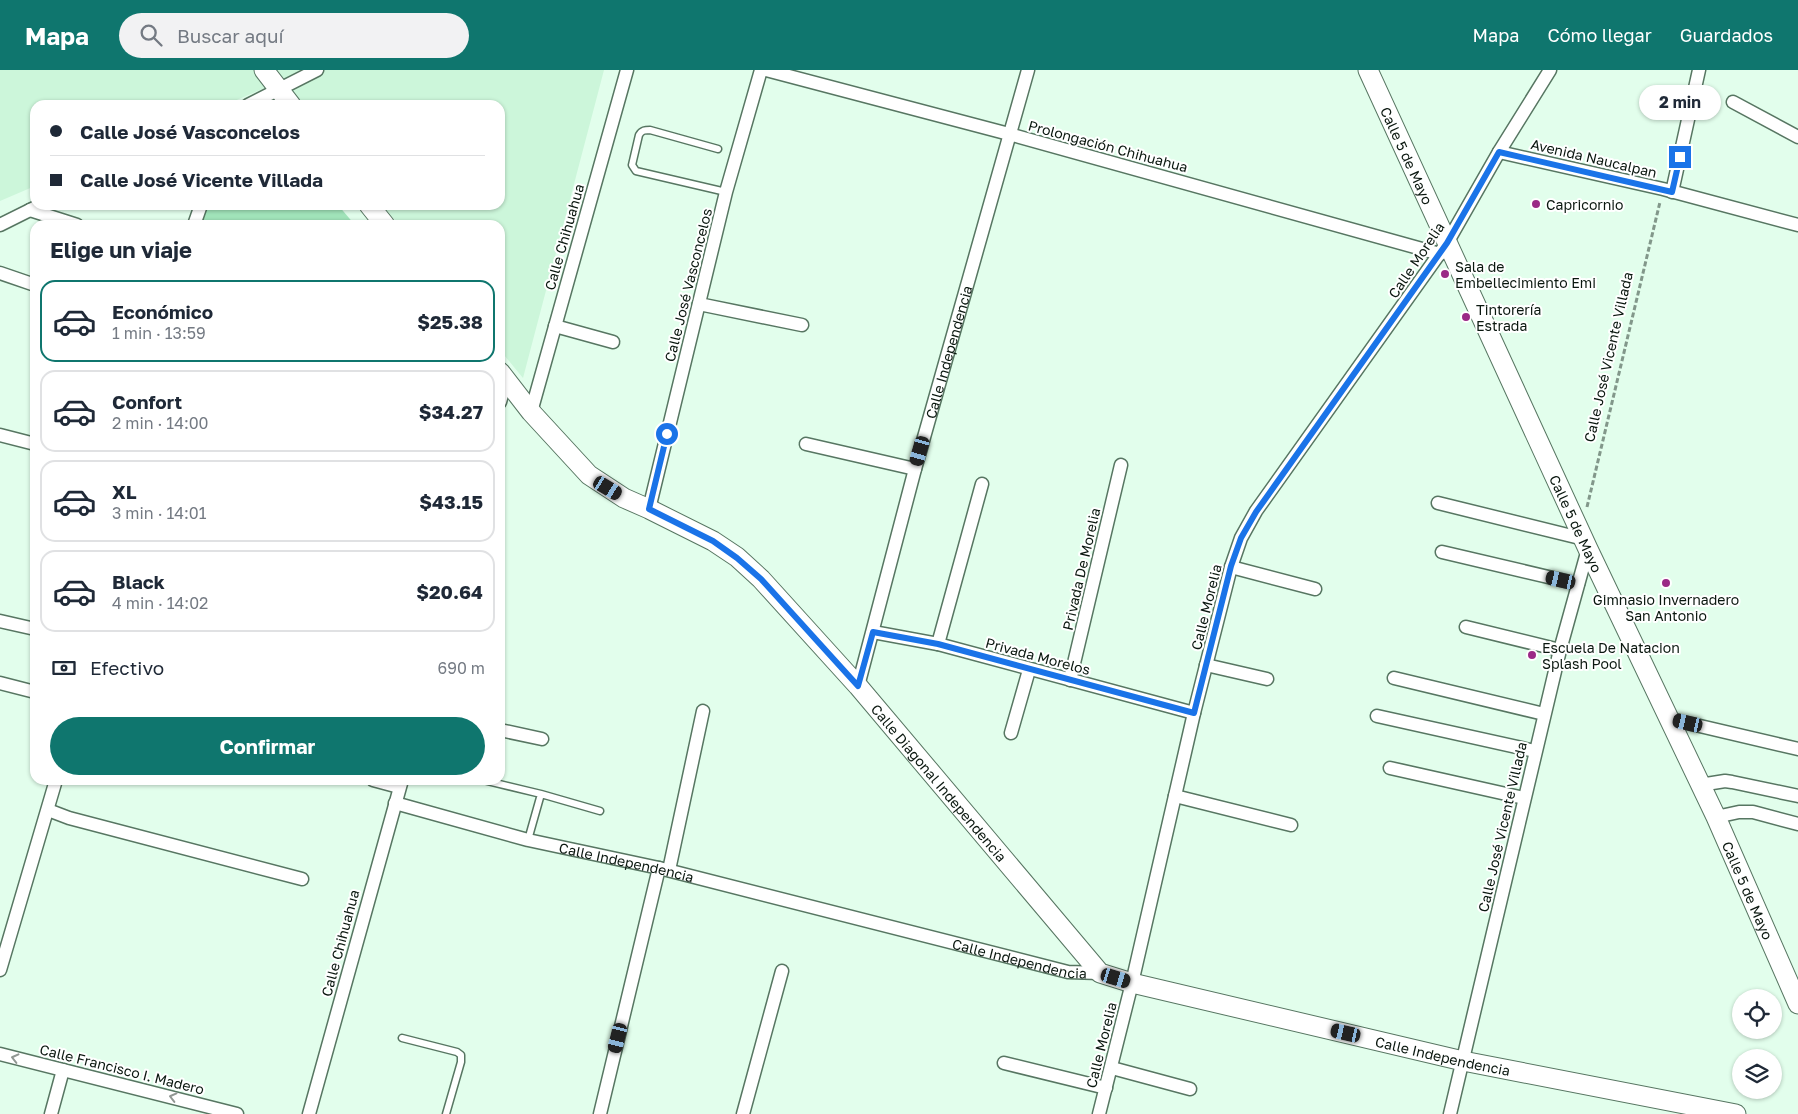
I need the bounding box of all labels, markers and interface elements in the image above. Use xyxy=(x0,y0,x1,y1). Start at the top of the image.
search box xyxy=(119,13,469,58)
text: Mapa xyxy=(25,21,89,50)
icon: search xyxy=(137,21,165,49)
text: Buscar aquí xyxy=(177,24,284,47)
text: Mapa xyxy=(1473,24,1519,46)
text: Cómo llegar xyxy=(1547,24,1652,46)
text: Guardados xyxy=(1680,24,1773,46)
callout: 2 min xyxy=(1639,84,1721,119)
text: 2 min xyxy=(1659,92,1701,112)
street label: Calle 5 de Mayo xyxy=(1378,104,1437,207)
street label: Prolongación Chihuahua xyxy=(1026,116,1190,176)
text: Calle José Vasconcelos xyxy=(80,120,300,143)
street label: Avenida Naucalpan xyxy=(1529,135,1659,181)
route end xyxy=(1669,146,1691,168)
text: Calle José Vicente Villada xyxy=(80,168,323,191)
street label: Calle Chihuahua xyxy=(541,182,587,292)
place label: Capricornio xyxy=(1546,196,1624,213)
marker: Capricornio xyxy=(1530,198,1542,210)
street label: Calle José Vasconcelos xyxy=(661,207,715,363)
street label: Calle Morelia xyxy=(1384,219,1448,301)
text: Elige un viaje xyxy=(50,236,192,263)
place label: Sala de Embellecimiento Emi xyxy=(1455,258,1596,291)
marker: Sala de Embellecimiento Emi xyxy=(1439,268,1451,280)
street label: Calle José Vicente Villada xyxy=(1580,270,1636,444)
street label: Calle Independencia xyxy=(921,283,975,421)
icon: car xyxy=(52,299,97,344)
text: Económico xyxy=(112,300,213,323)
place label: Tintorería Estrada xyxy=(1476,301,1541,334)
text: $25.38 xyxy=(417,310,483,333)
marker: Tintorería Estrada xyxy=(1460,311,1472,323)
text: 1 min · 13:59 xyxy=(112,323,206,343)
icon: car xyxy=(52,389,97,434)
text: Confort xyxy=(112,390,182,413)
text: $34.27 xyxy=(419,400,483,423)
text: 2 min · 14:00 xyxy=(112,413,209,433)
route start xyxy=(656,423,678,445)
car xyxy=(908,435,931,467)
street label: Calle 5 de Mayo xyxy=(1547,472,1606,575)
car xyxy=(591,474,624,502)
icon: car xyxy=(52,479,97,524)
text: XL xyxy=(112,480,137,503)
text: $43.15 xyxy=(419,490,483,513)
text: 3 min · 14:01 xyxy=(112,503,206,523)
street label: Privada De Morelia xyxy=(1059,506,1103,632)
street label: Calle Morelia xyxy=(1187,562,1225,652)
icon: car xyxy=(52,569,97,614)
car xyxy=(1544,569,1577,591)
text: Black xyxy=(112,570,165,593)
marker: Gimnasio Invernadero San Antonio xyxy=(1660,577,1672,589)
text: $20.64 xyxy=(416,580,483,603)
place label: Gimnasio Invernadero San Antonio xyxy=(1593,591,1739,624)
text: 4 min · 14:02 xyxy=(112,593,208,613)
street label: Privada Morelos xyxy=(984,634,1092,678)
place label: Escuela De Natacion Splash Pool xyxy=(1542,639,1680,672)
marker: Escuela De Natacion Splash Pool xyxy=(1526,649,1538,661)
icon: cash xyxy=(50,654,78,682)
text: Efectivo xyxy=(90,656,164,679)
text: 690 m xyxy=(438,658,485,678)
street label: Calle Diagonal Independencia xyxy=(868,700,1011,865)
car xyxy=(1671,712,1704,734)
button: Confirmar xyxy=(50,717,485,775)
street label: Calle José Vicente Villada xyxy=(1474,740,1530,914)
street label: Calle Independencia xyxy=(558,838,696,885)
street label: Calle 5 de Mayo xyxy=(1719,838,1777,942)
street label: Calle Chihuahua xyxy=(318,888,362,998)
street label: Calle Independencia xyxy=(951,934,1087,981)
car xyxy=(1099,966,1132,990)
map controls xyxy=(1732,989,1782,1099)
button: locate xyxy=(1732,989,1782,1039)
street label: Calle Morelia xyxy=(1082,1000,1120,1090)
car xyxy=(607,1022,628,1054)
car xyxy=(1329,1022,1362,1044)
street label: Calle Independencia xyxy=(1374,1032,1512,1079)
street label: Calle Francisco I. Madero xyxy=(38,1040,206,1098)
button: layers xyxy=(1732,1049,1782,1099)
one-way arrow xyxy=(11,1053,20,1063)
one-way arrow xyxy=(168,1092,177,1103)

